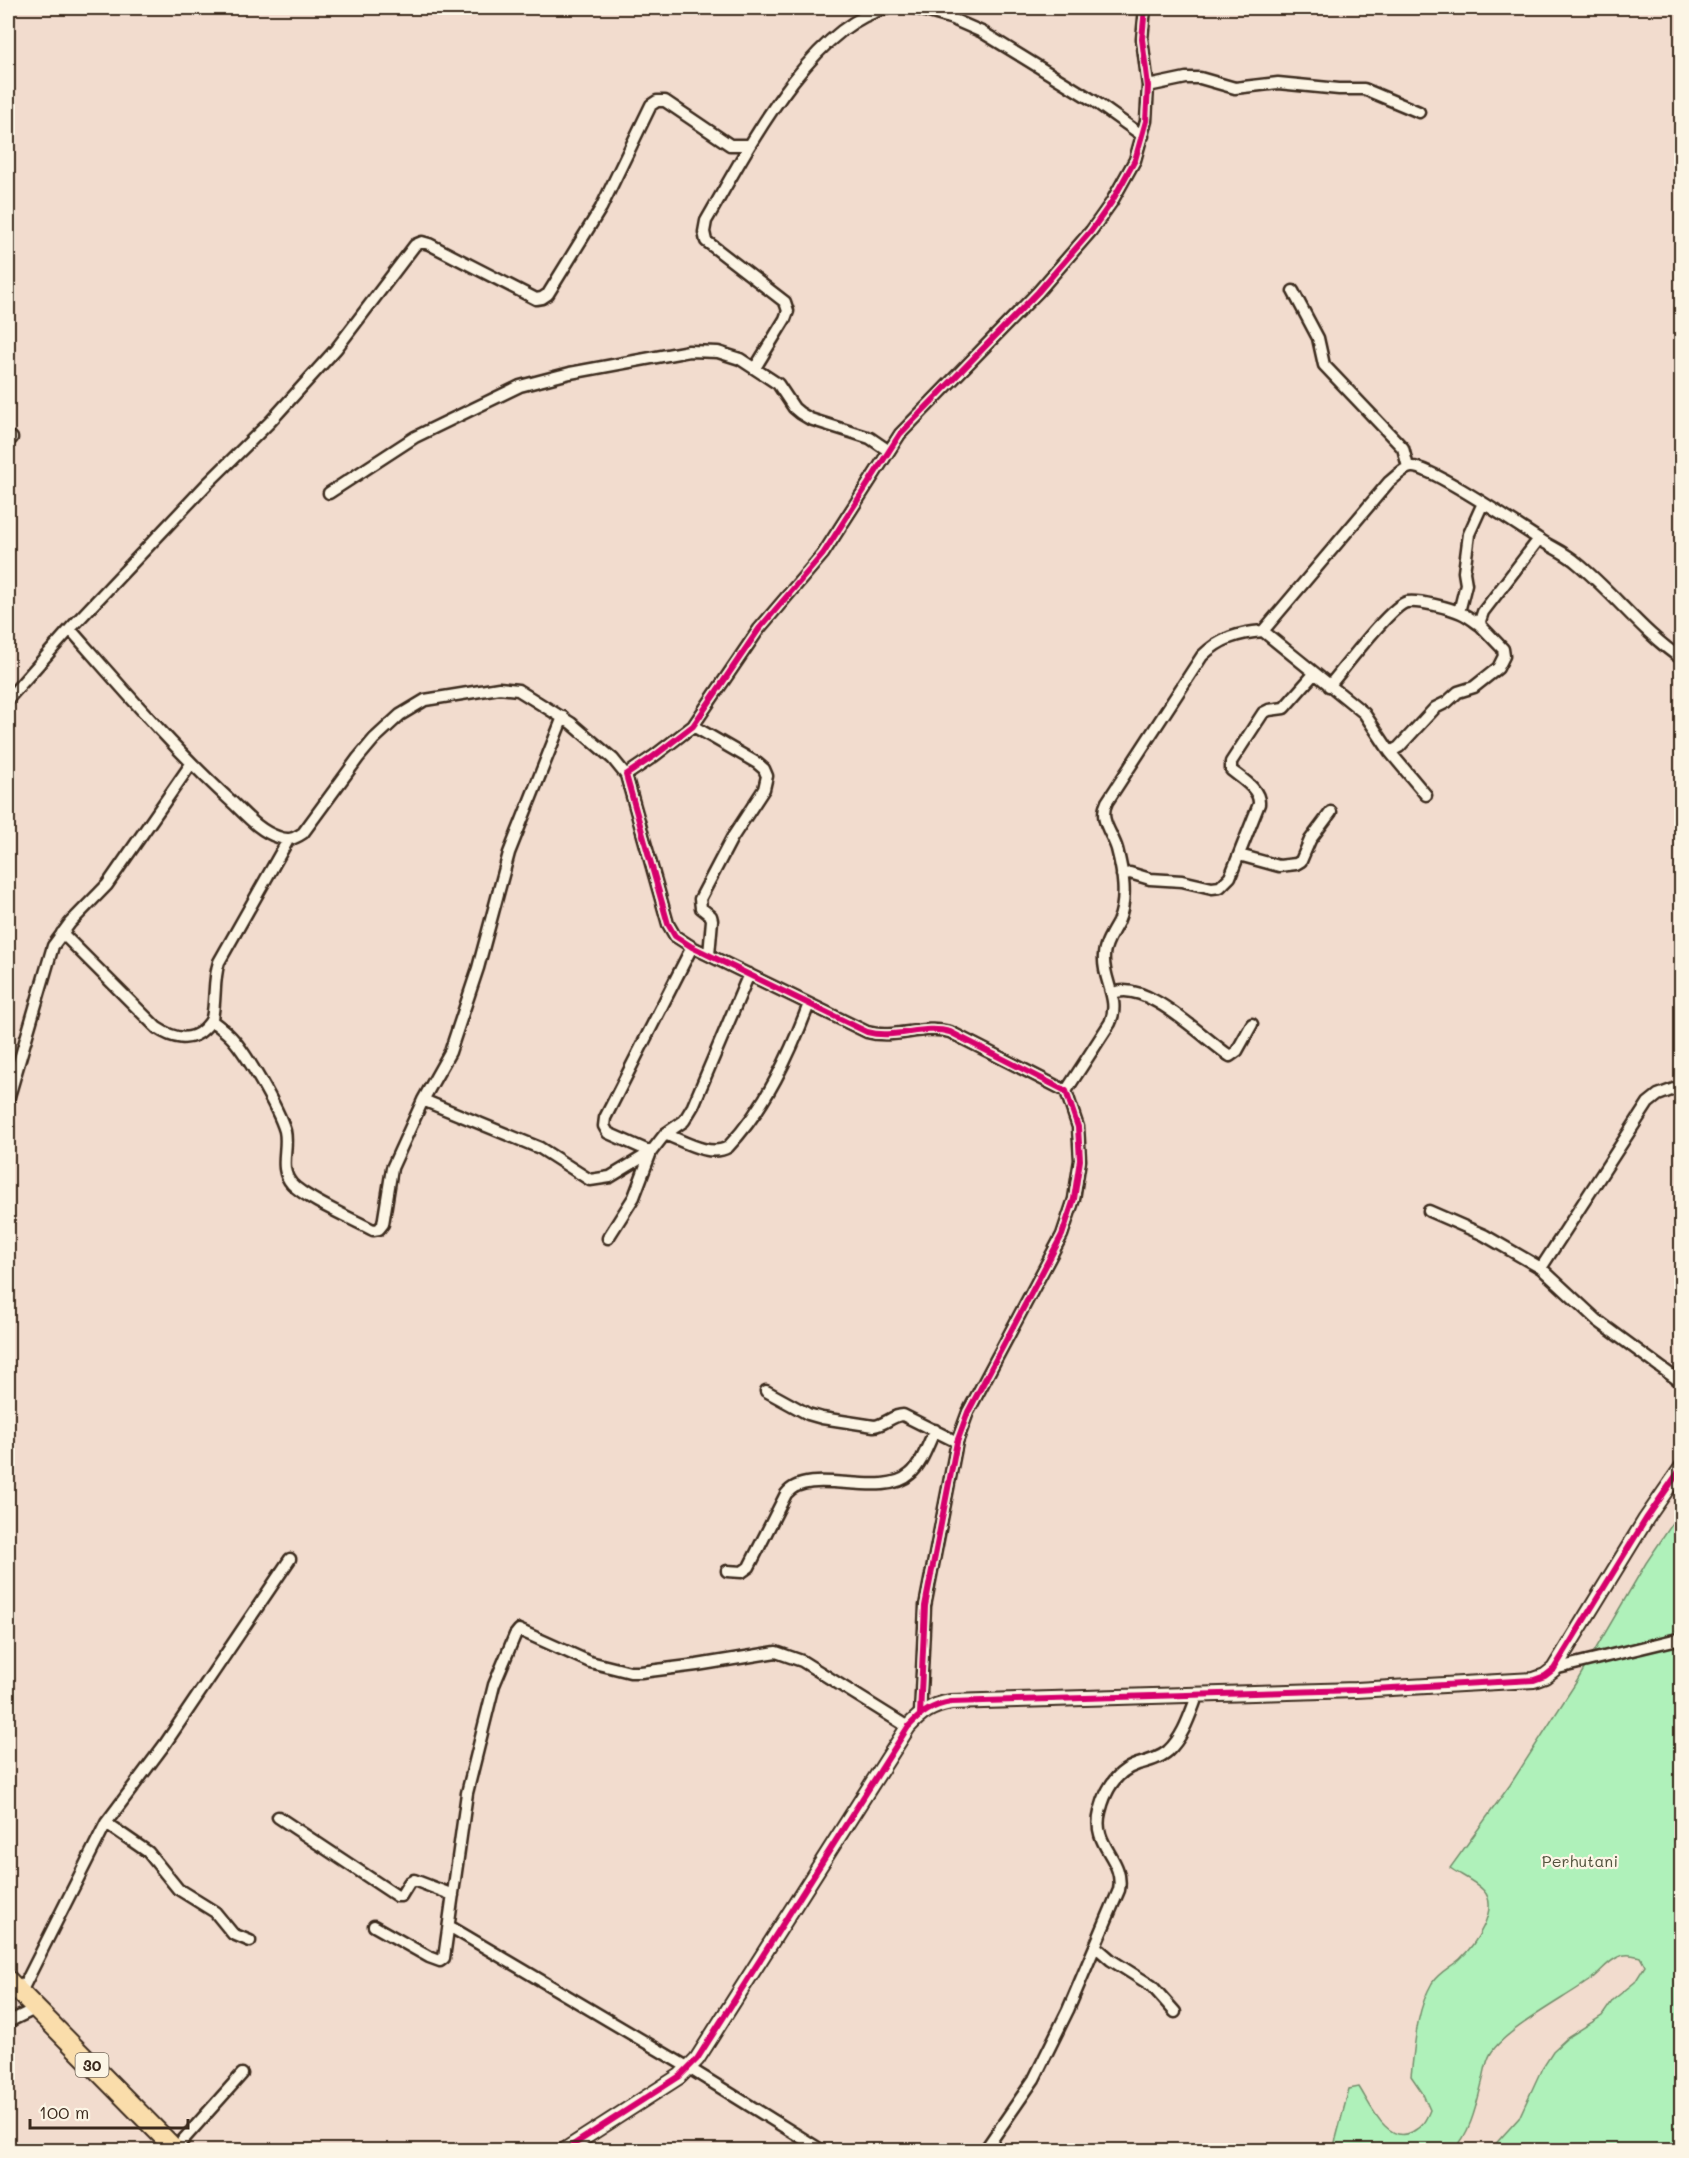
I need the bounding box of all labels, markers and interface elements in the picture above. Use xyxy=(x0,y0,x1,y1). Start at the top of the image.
park label: Perhutani xyxy=(1542,1850,1618,1871)
road number: 30 xyxy=(76,2053,109,2077)
scale bar xyxy=(30,2092,188,2130)
text: 100 m xyxy=(39,2100,89,2124)

